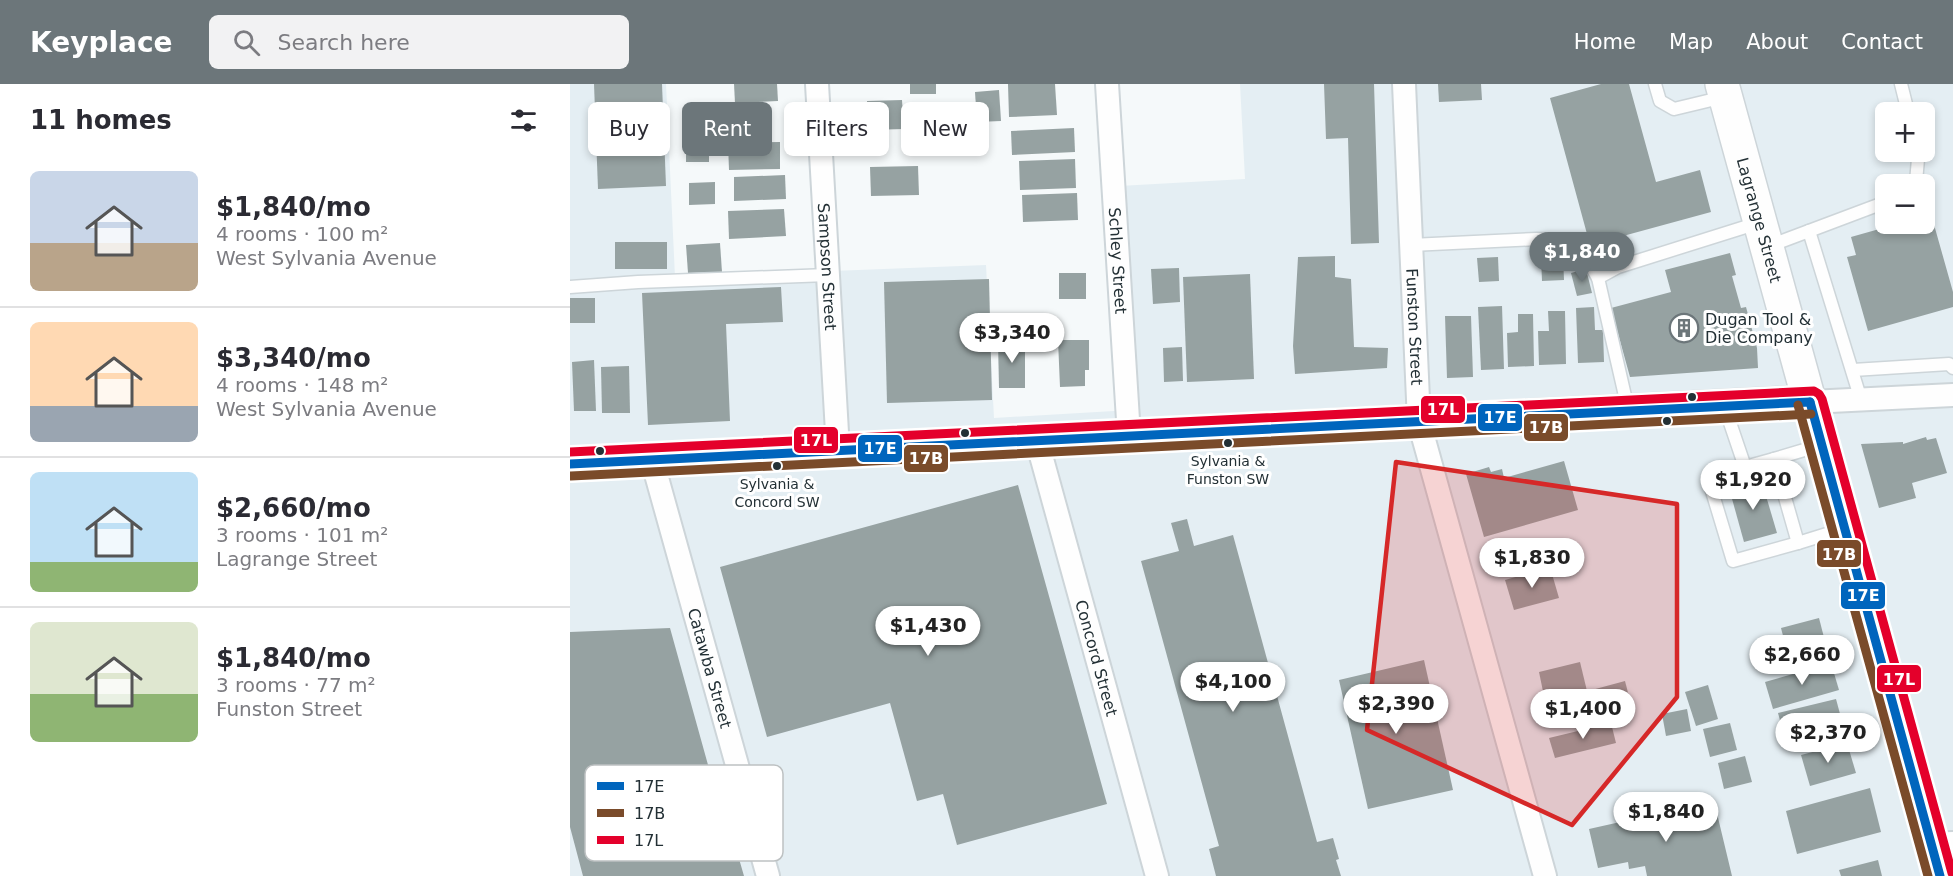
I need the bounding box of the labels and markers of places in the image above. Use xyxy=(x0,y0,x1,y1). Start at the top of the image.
pin: $1,840 xyxy=(1533,232,1631,283)
place label: Dugan Tool & Die Company xyxy=(1705,310,1813,347)
building icon: Dugan Tool & Die Company xyxy=(1668,312,1700,344)
pin: $3,340 xyxy=(963,313,1061,364)
unlabelled marker xyxy=(1686,391,1698,403)
unlabelled marker xyxy=(1661,415,1673,427)
unlabelled marker xyxy=(959,427,971,439)
marker: Sylvania & Funston SW xyxy=(1222,437,1234,449)
unlabelled marker xyxy=(594,445,606,457)
place label: Sylvania & Funston SW xyxy=(1187,453,1269,487)
marker: Sylvania & Concord SW xyxy=(771,460,783,472)
pin: $1,920 xyxy=(1704,460,1802,511)
place label: Sylvania & Concord SW xyxy=(734,476,820,510)
pin: $1,830 xyxy=(1483,538,1581,589)
pin: $1,430 xyxy=(879,606,977,657)
pin: $2,660 xyxy=(1753,635,1851,686)
pin: $4,100 xyxy=(1184,662,1282,713)
pin: $2,390 xyxy=(1347,684,1445,735)
pin: $1,400 xyxy=(1534,689,1632,740)
pin: $2,370 xyxy=(1779,713,1877,764)
pin: $1,840 xyxy=(1617,792,1715,843)

